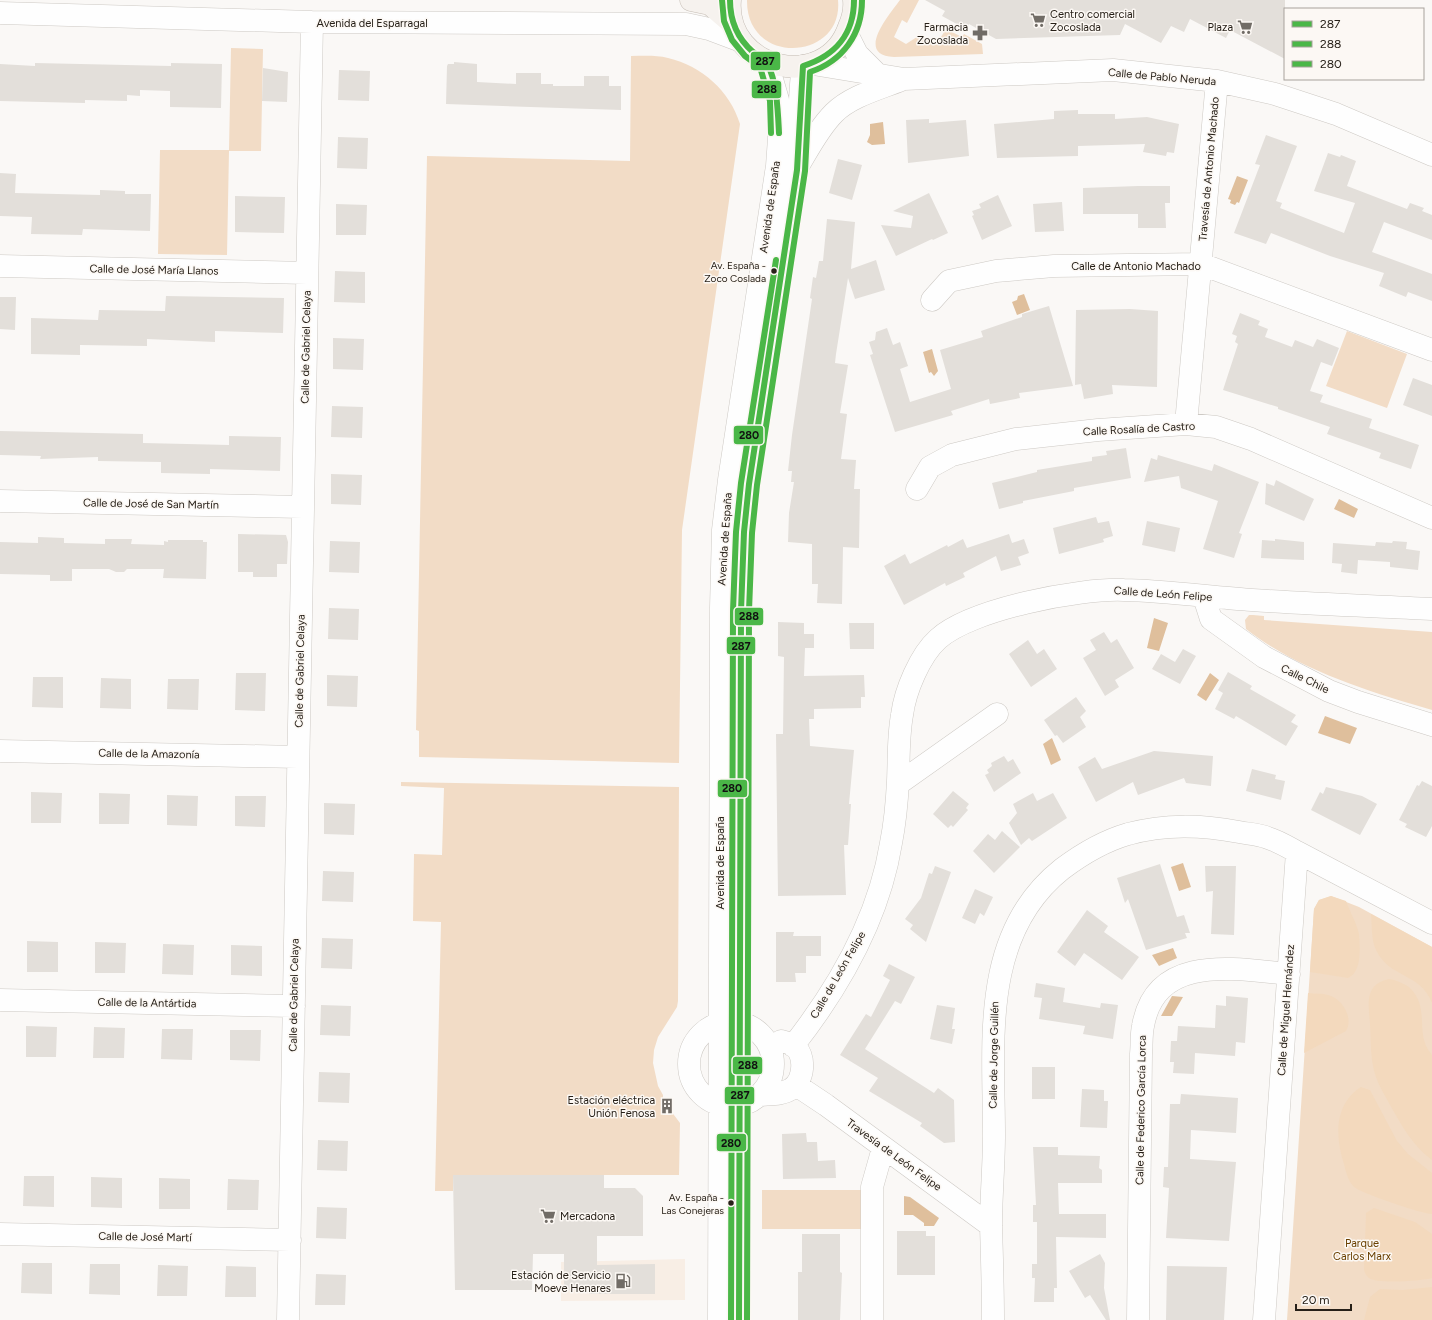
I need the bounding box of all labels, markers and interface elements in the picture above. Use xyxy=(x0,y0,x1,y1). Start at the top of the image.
place label: Centro comercial Zocoslada xyxy=(1050,8,1135,34)
legend xyxy=(1284,8,1424,80)
supermarket icon: Centro comercial Zocoslada xyxy=(1029,11,1047,29)
street label: Avenida del Esparragal xyxy=(316,17,428,30)
text: 287 xyxy=(1320,17,1341,31)
supermarket icon: Plaza xyxy=(1236,18,1254,36)
place label: Farmacia Zocoslada xyxy=(917,21,968,47)
place label: Plaza xyxy=(1208,21,1233,34)
pharmacy icon: Farmacia Zocoslada xyxy=(971,24,989,42)
text: 288 xyxy=(1320,37,1341,51)
line badge: 287 xyxy=(750,51,781,71)
text: 287 xyxy=(755,55,775,68)
text: 280 xyxy=(1320,57,1342,71)
street label: Calle de Pablo Neruda xyxy=(1107,66,1217,88)
line badge: 288 xyxy=(751,80,782,99)
text: 288 xyxy=(757,83,777,96)
street label: Travesía de Antonio Machado xyxy=(1196,96,1222,242)
street label: Avenida de España xyxy=(757,160,783,254)
place label: Av. España - Zoco Coslada xyxy=(704,259,766,285)
street label: Calle de Antonio Machado xyxy=(1071,260,1201,273)
street label: Calle de José María Llanos xyxy=(89,262,219,278)
marker: Av. España - Zoco Coslada xyxy=(769,266,779,276)
street label: Calle de Gabriel Celaya xyxy=(299,290,313,404)
street label: Calle Rosalía de Castro xyxy=(1082,420,1196,438)
line badge: 280 xyxy=(733,425,764,445)
text: 280 xyxy=(739,429,759,442)
street label: Avenida de España xyxy=(715,492,735,586)
street label: Calle de José de San Martín xyxy=(83,496,219,512)
street label: Calle de León Felipe xyxy=(1113,584,1213,604)
line badge: 288 xyxy=(734,607,764,626)
text: 288 xyxy=(739,610,759,623)
street label: Calle de Gabriel Celaya xyxy=(293,614,307,728)
line badge: 287 xyxy=(726,636,756,655)
text: 287 xyxy=(731,640,751,653)
street label: Calle Chile xyxy=(1279,662,1331,696)
street label: Calle de la Amazonía xyxy=(98,747,200,761)
line badge: 280 xyxy=(717,779,748,798)
text: 280 xyxy=(722,782,742,795)
street label: Avenida de España xyxy=(714,816,727,910)
street label: Calle de León Felipe xyxy=(808,929,868,1021)
street label: Calle de Gabriel Celaya xyxy=(287,938,301,1052)
street label: Calle de Miguel Hernández xyxy=(1275,944,1297,1076)
street label: Calle de la Antártida xyxy=(97,996,197,1010)
street label: Calle de Jorge Guillén xyxy=(987,1001,1001,1109)
street label: Calle de Federico García Lorca xyxy=(1133,1035,1149,1185)
line badge: 288 xyxy=(732,1056,763,1075)
text: 288 xyxy=(738,1059,758,1072)
line badge: 287 xyxy=(724,1086,755,1105)
text: 287 xyxy=(730,1089,750,1102)
place label: Estación eléctrica Unión Fenosa xyxy=(568,1094,655,1120)
building icon: Estación eléctrica Unión Fenosa xyxy=(658,1097,676,1115)
street label: Travesía de León Felipe xyxy=(844,1116,944,1194)
line badge: 280 xyxy=(716,1133,747,1152)
text: 280 xyxy=(721,1137,741,1150)
place label: Av. España - Las Conejeras xyxy=(661,1191,724,1217)
marker: Av. España - Las Conejeras xyxy=(726,1198,736,1208)
supermarket icon: Mercadona xyxy=(539,1207,557,1225)
place label: Mercadona xyxy=(560,1210,615,1223)
street label: Calle de José Martí xyxy=(98,1230,192,1244)
park label: Parque Carlos Marx xyxy=(1333,1237,1392,1263)
place label: Estación de Servicio Moeve Henares xyxy=(511,1269,611,1295)
fuel station icon: Estación de Servicio Moeve Henares xyxy=(614,1272,632,1290)
scale bar xyxy=(1296,1286,1351,1312)
text: 20 m xyxy=(1302,1293,1330,1307)

